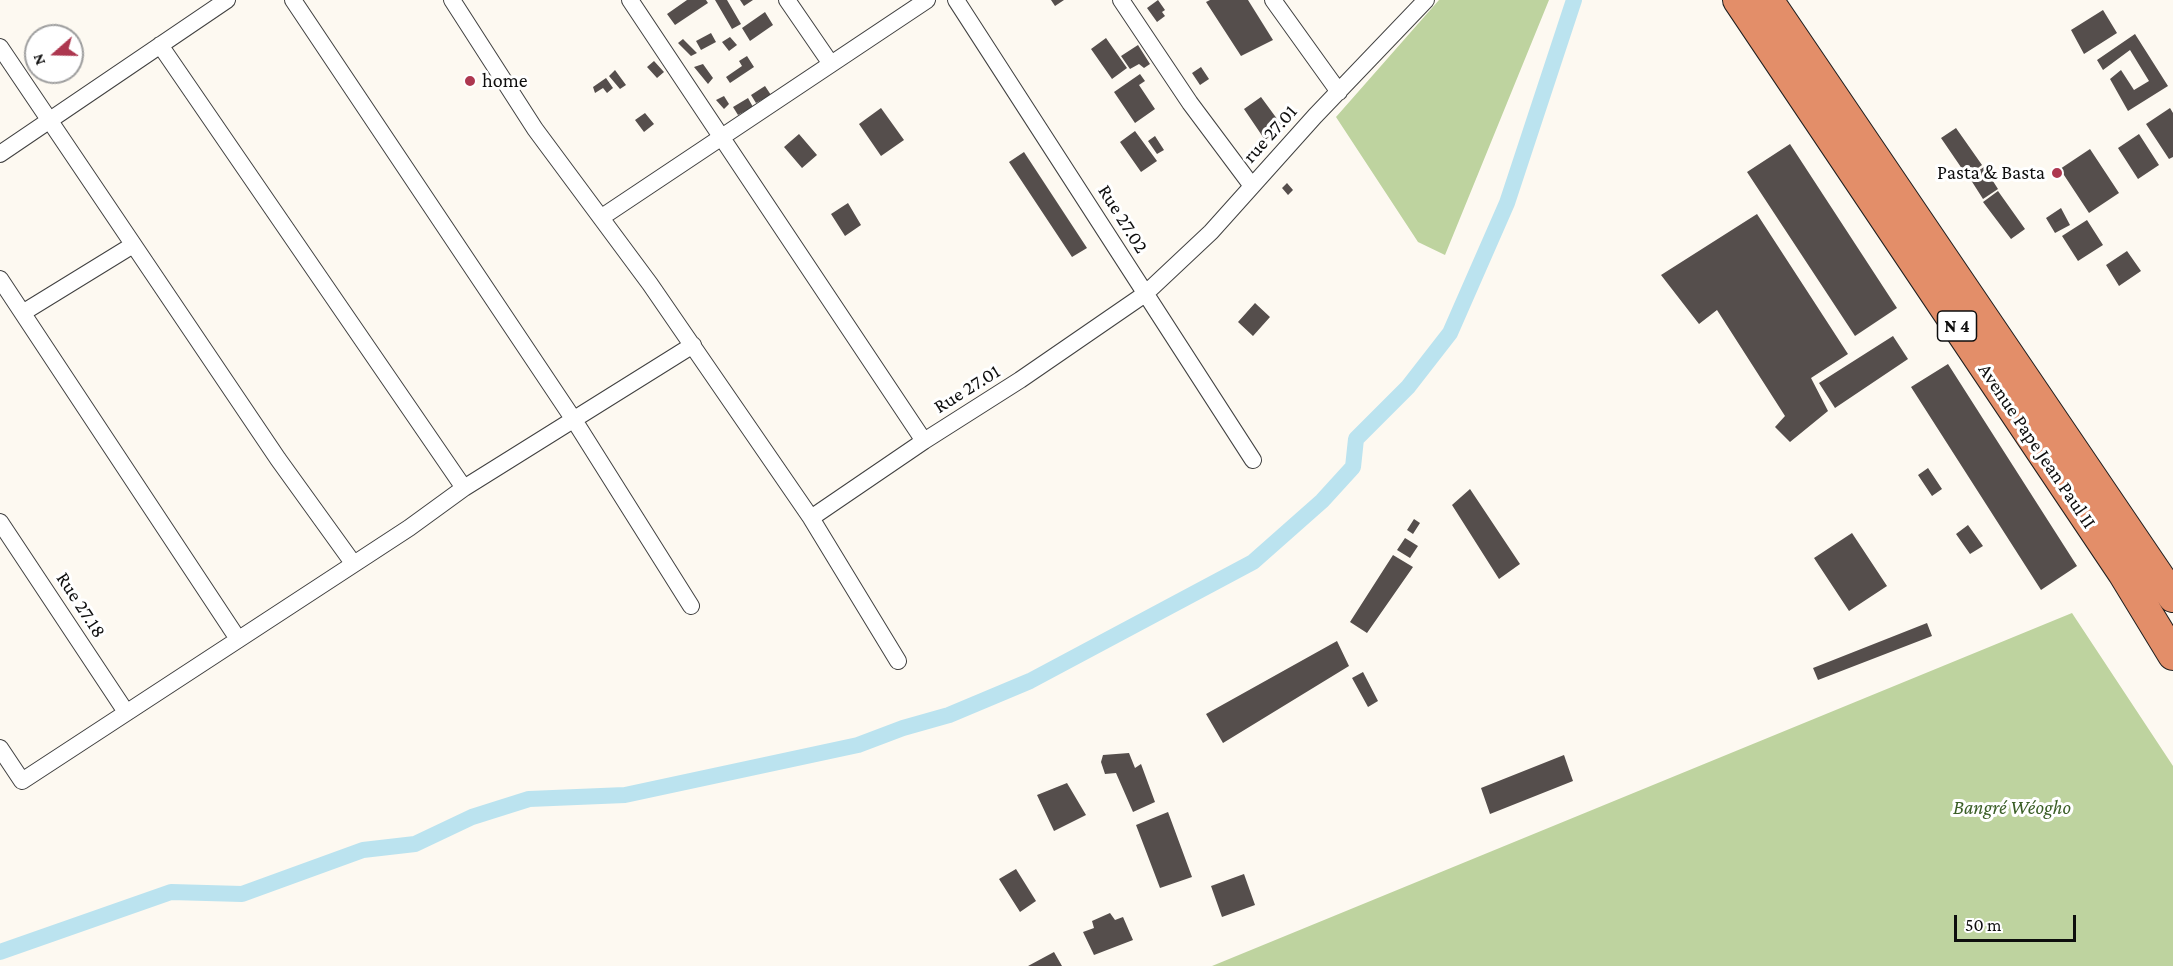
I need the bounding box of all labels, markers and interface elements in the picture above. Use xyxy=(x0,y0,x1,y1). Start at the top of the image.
north arrow xyxy=(24,24,84,84)
text: N xyxy=(29,52,48,68)
place label: home xyxy=(482,69,528,93)
marker: home xyxy=(463,74,477,88)
street label: rue 27.01 xyxy=(1238,100,1302,168)
place label: Pasta & Basta xyxy=(1937,161,2045,185)
marker: Pasta & Basta xyxy=(2050,166,2064,180)
street label: Rue 27.02 xyxy=(1093,180,1153,258)
road number: N 4 xyxy=(1938,311,1976,341)
street label: Rue 27.01 xyxy=(929,359,1005,419)
street label: Avenue Pape Jean Paul II xyxy=(1973,359,2101,533)
street label: Rue 27.18 xyxy=(51,568,111,642)
park label: Bangré Wéogho xyxy=(1953,796,2071,820)
scale bar xyxy=(1957,903,2078,941)
text: 50 m xyxy=(1965,915,2002,935)

